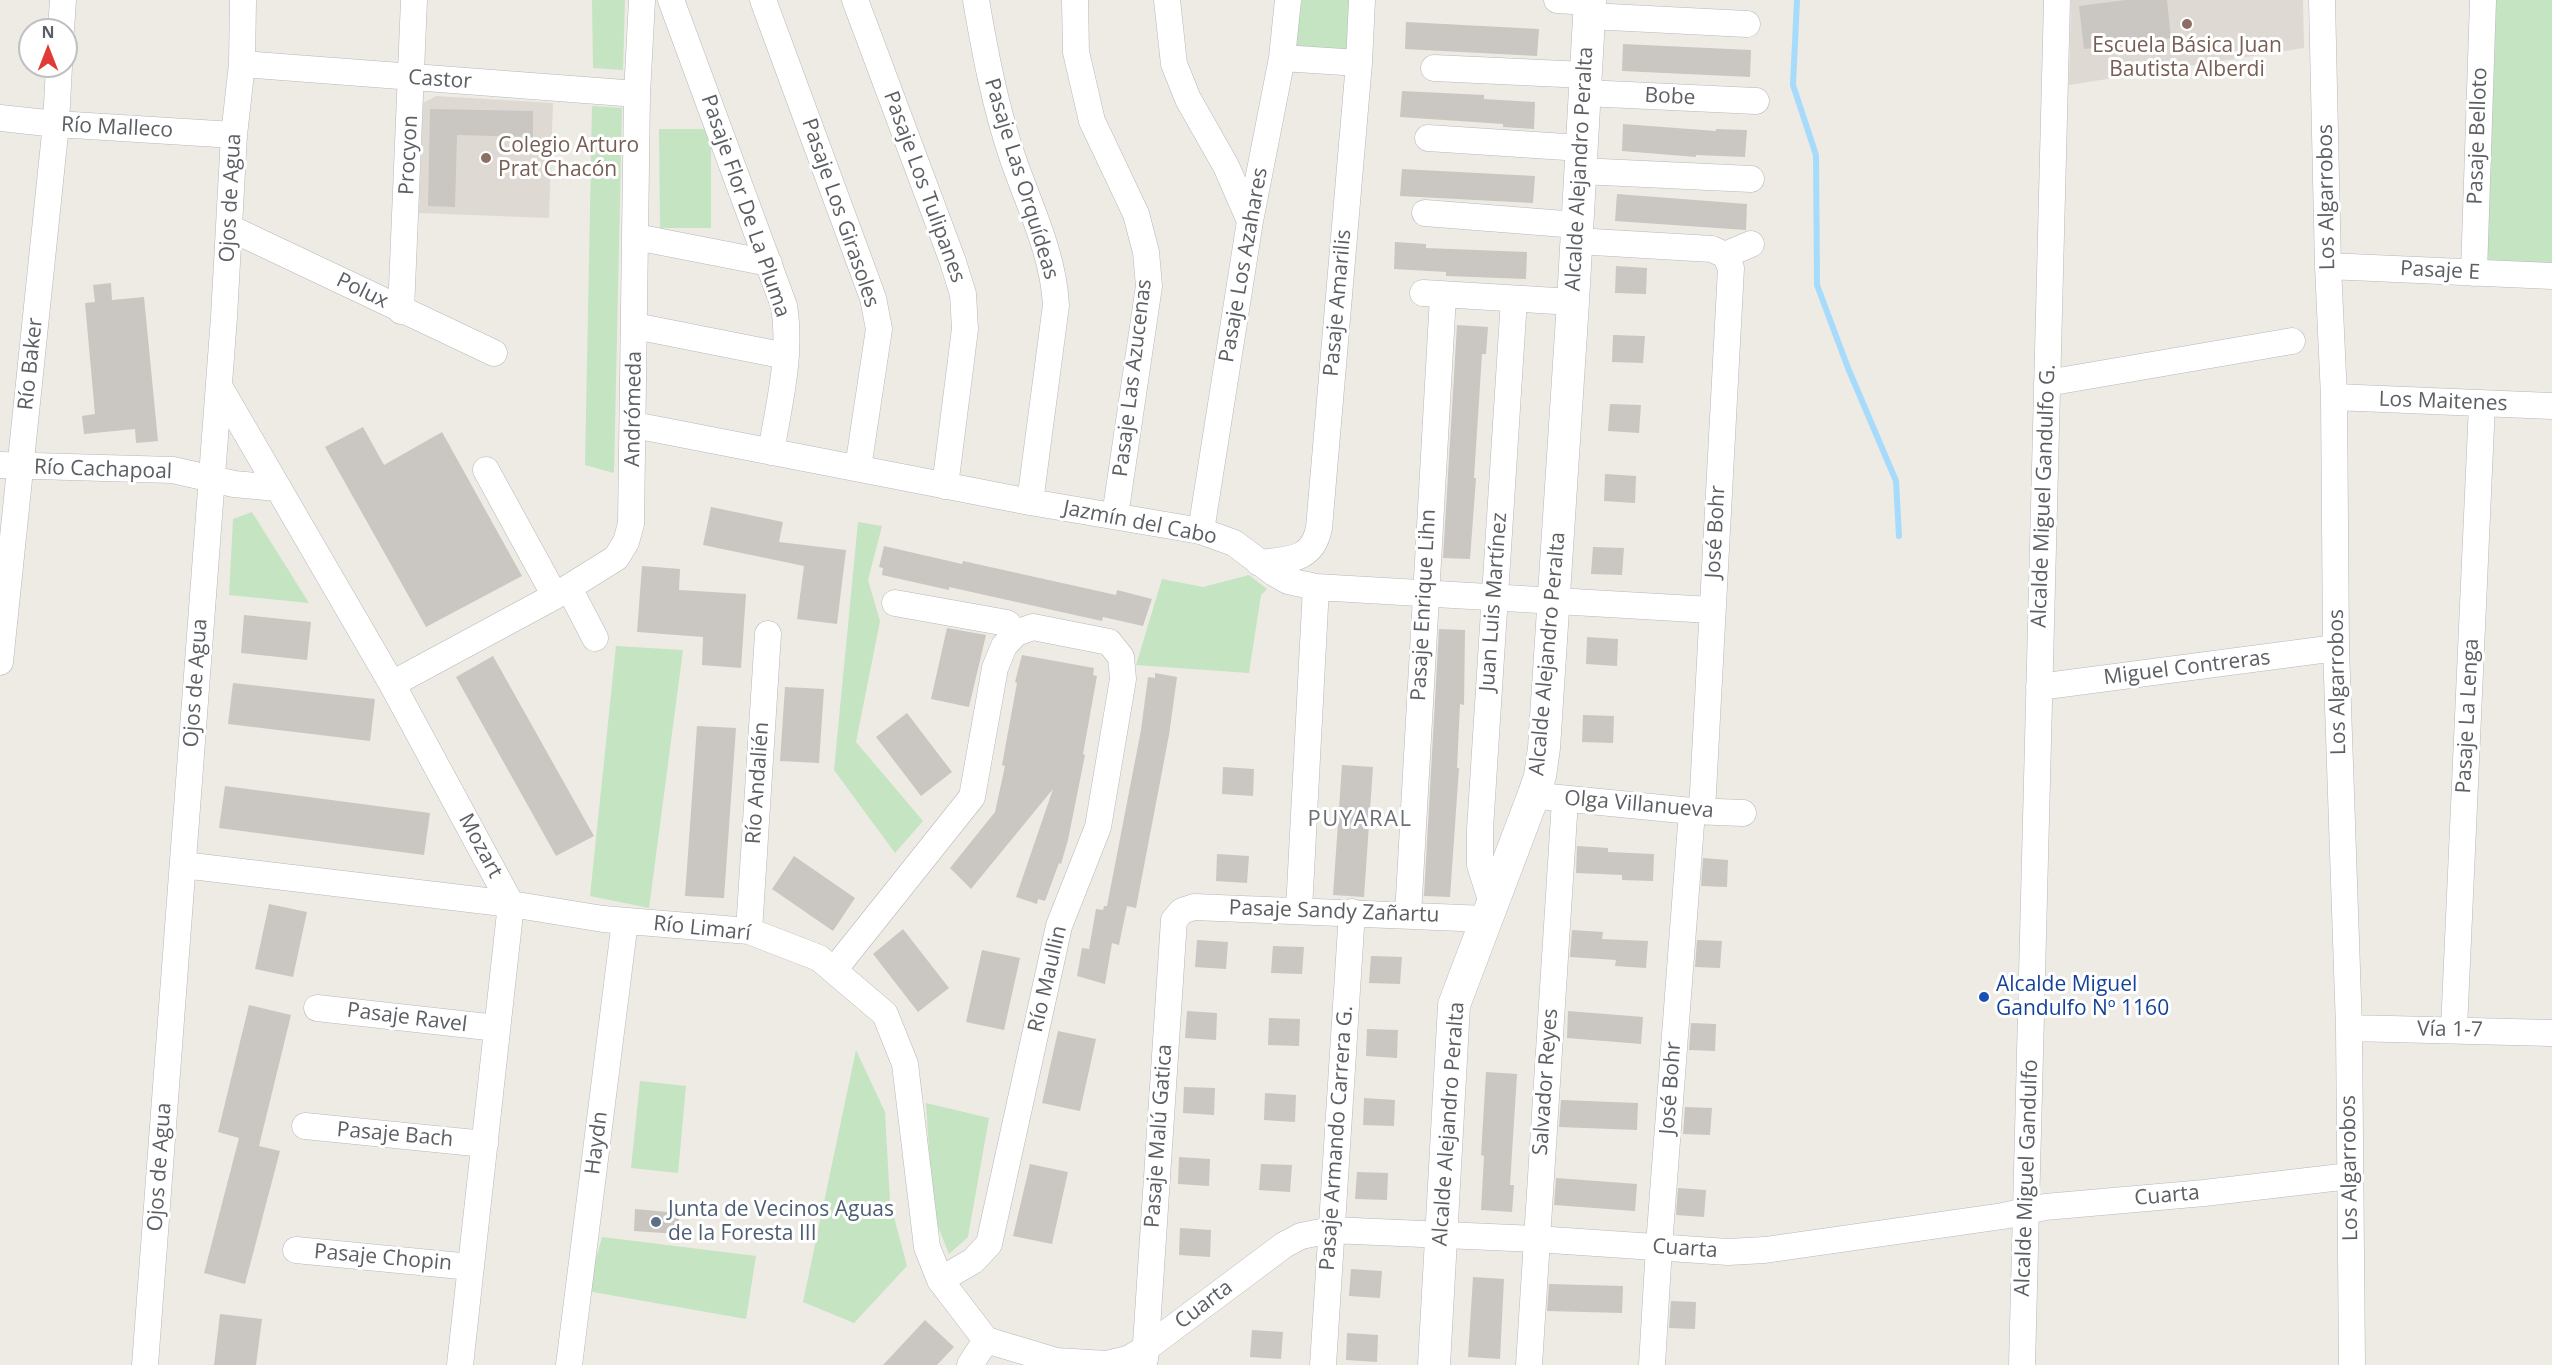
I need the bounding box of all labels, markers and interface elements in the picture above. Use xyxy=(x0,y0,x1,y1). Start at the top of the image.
marker: Escuela Básica Juan Bautista Alberdi xyxy=(2180,17,2194,31)
north arrow xyxy=(18,18,78,78)
text: N xyxy=(41,21,55,43)
place label: Escuela Básica Juan Bautista Alberdi xyxy=(2092,33,2282,83)
street label: Alcalde Alejandro Peralta xyxy=(1561,46,1599,292)
street label: Castor xyxy=(407,65,473,95)
street label: Pasaje Belloto xyxy=(2463,67,2493,205)
street label: Pasaje Las Orquídeas xyxy=(978,75,1064,283)
street label: Bobe xyxy=(1644,83,1696,111)
street label: Pasaje Los Tulipanes xyxy=(878,88,970,286)
street label: Pasaje Flor De La Pluma xyxy=(695,91,795,321)
street label: Río Malleco xyxy=(60,112,174,144)
street label: Procyon xyxy=(394,114,424,196)
street label: Pasaje Los Girasoles xyxy=(796,115,884,311)
street label: Los Algarrobos xyxy=(2313,124,2341,270)
street label: Ojos de Agua xyxy=(215,133,247,263)
place label: Colegio Arturo Prat Chacón xyxy=(498,133,639,183)
marker: Colegio Arturo Prat Chacón xyxy=(479,151,493,165)
street label: Pasaje Los Azahares xyxy=(1214,166,1274,364)
street label: Pasaje Amarilis xyxy=(1319,228,1357,378)
street label: Pasaje E xyxy=(2399,256,2481,286)
street label: Polux xyxy=(332,268,392,314)
street label: Pasaje Las Azucenas xyxy=(1108,278,1158,478)
street label: Río Baker xyxy=(14,316,48,412)
street label: Andrómeda xyxy=(620,351,648,467)
street label: Alcalde Miguel Gandulfo G. xyxy=(2027,364,2061,628)
street label: Los Maitenes xyxy=(2378,387,2508,417)
street label: Río Cachapoal xyxy=(33,455,173,485)
street label: José Bohr xyxy=(1701,485,1731,579)
street label: Jazmín del Cabo xyxy=(1061,496,1219,550)
street label: Pasaje Enrique Lihn xyxy=(1406,508,1442,702)
street label: Juan Luis Martínez xyxy=(1475,512,1513,692)
street label: Alcalde Alejandro Peralta xyxy=(1525,531,1571,777)
street label: Los Algarrobos xyxy=(2324,609,2352,755)
street label: Ojos de Agua xyxy=(179,618,213,748)
street label: Pasaje La Lenga xyxy=(2451,638,2485,794)
street label: Miguel Contreras xyxy=(2102,645,2272,691)
street label: Río Andalién xyxy=(741,721,775,845)
street label: Olga Villanueva xyxy=(1563,786,1715,824)
district label: PUYARAL xyxy=(1308,807,1412,833)
street label: Mozart xyxy=(453,810,507,882)
street label: Pasaje Sandy Zañartu xyxy=(1228,896,1440,928)
street label: Río Limarí xyxy=(652,911,752,947)
street label: Río Maullin xyxy=(1024,923,1072,1035)
place label: Alcalde Miguel Gandulfo Nº 1160 xyxy=(1996,972,2169,1022)
marker: Alcalde Miguel Gandulfo Nº 1160 xyxy=(1977,990,1991,1004)
street label: Pasaje Ravel xyxy=(346,998,468,1038)
street label: Alcalde Alejandro Peralta xyxy=(1428,1001,1470,1247)
street label: Pasaje Armando Carrera G. xyxy=(1315,1005,1359,1271)
street label: Salvador Reyes xyxy=(1528,1008,1564,1156)
street label: Vía 1-7 xyxy=(2417,1017,2483,1043)
street label: José Bohr xyxy=(1655,1041,1687,1135)
street label: Pasaje Malú Gatica xyxy=(1140,1043,1178,1229)
street label: Alcalde Miguel Gandulfo xyxy=(2010,1059,2044,1297)
street label: Los Algarrobos xyxy=(2336,1095,2364,1241)
street label: Ojos de Agua xyxy=(143,1102,177,1232)
street label: Haydn xyxy=(581,1110,613,1176)
street label: Pasaje Bach xyxy=(336,1117,454,1153)
street label: Cuarta xyxy=(2133,1181,2201,1211)
place label: Junta de Vecinos Aguas de la Foresta III xyxy=(668,1197,894,1247)
marker: Junta de Vecinos Aguas de la Foresta III xyxy=(649,1215,663,1229)
street label: Cuarta xyxy=(1651,1234,1719,1264)
street label: Pasaje Chopin xyxy=(313,1239,453,1277)
street label: Cuarta xyxy=(1170,1275,1238,1335)

